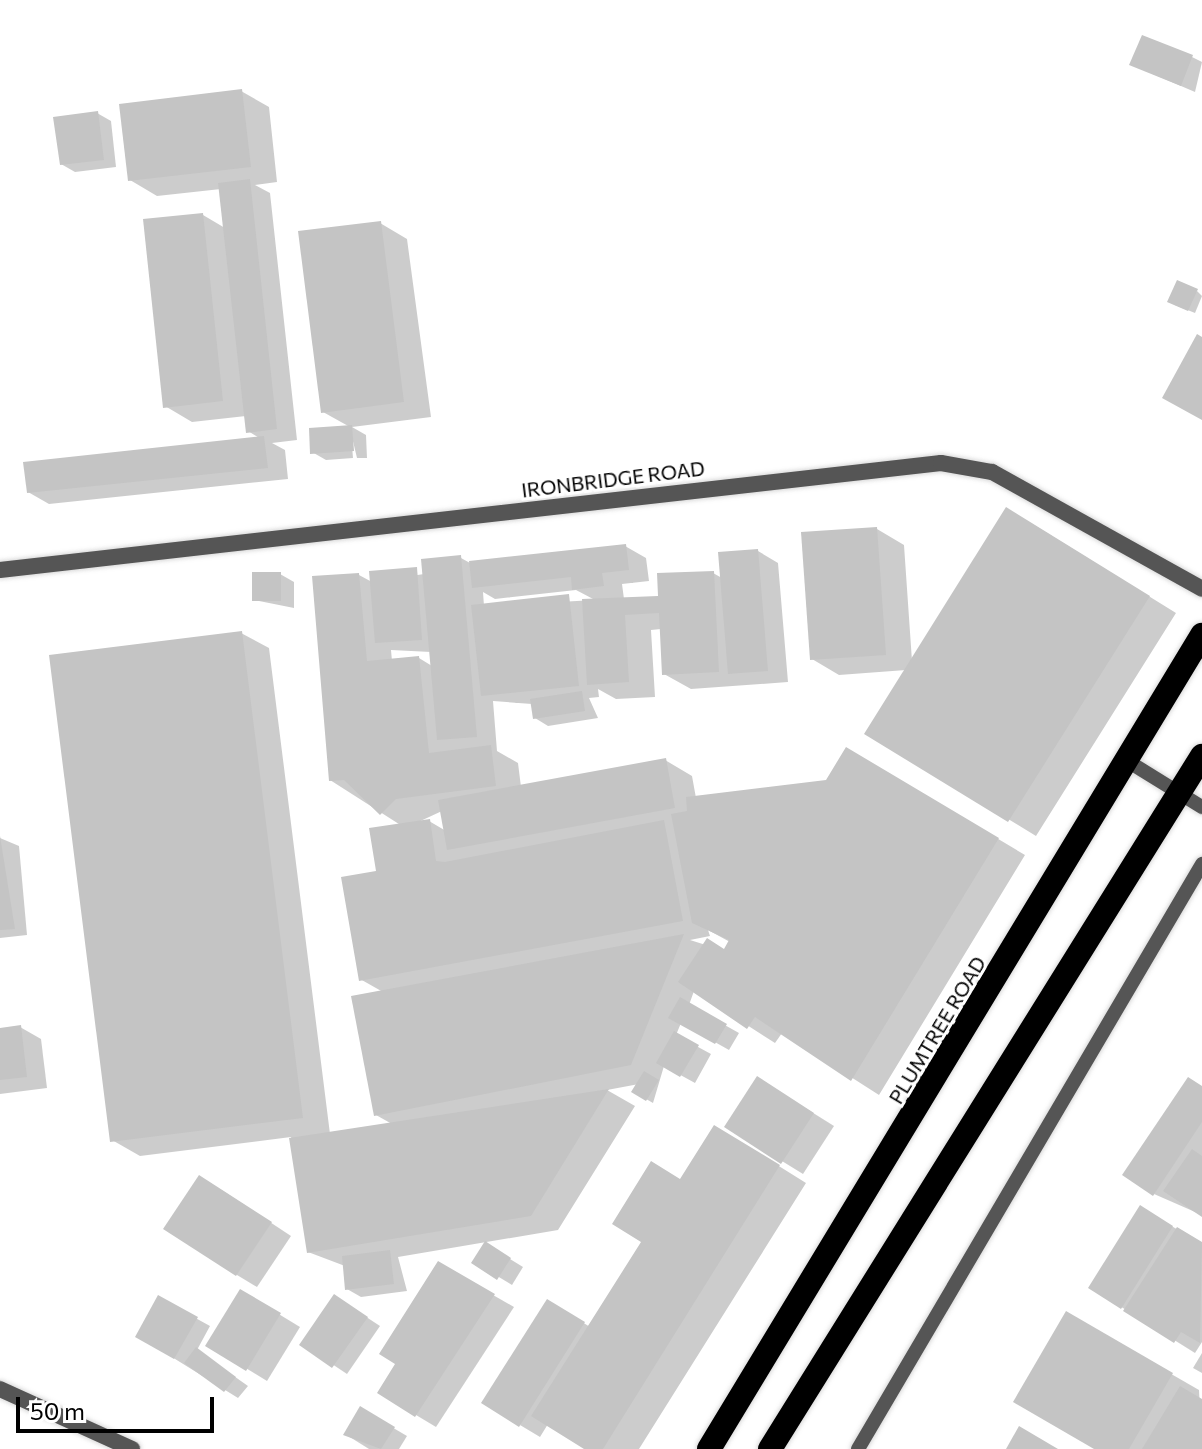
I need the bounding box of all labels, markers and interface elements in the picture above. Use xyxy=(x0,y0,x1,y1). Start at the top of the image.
street label: IRONBRIDGE ROAD xyxy=(520,456,706,502)
street label: PLUMTREE ROAD xyxy=(884,952,990,1108)
scale bar xyxy=(20,1381,218,1431)
text: 50 m xyxy=(30,1396,85,1425)

